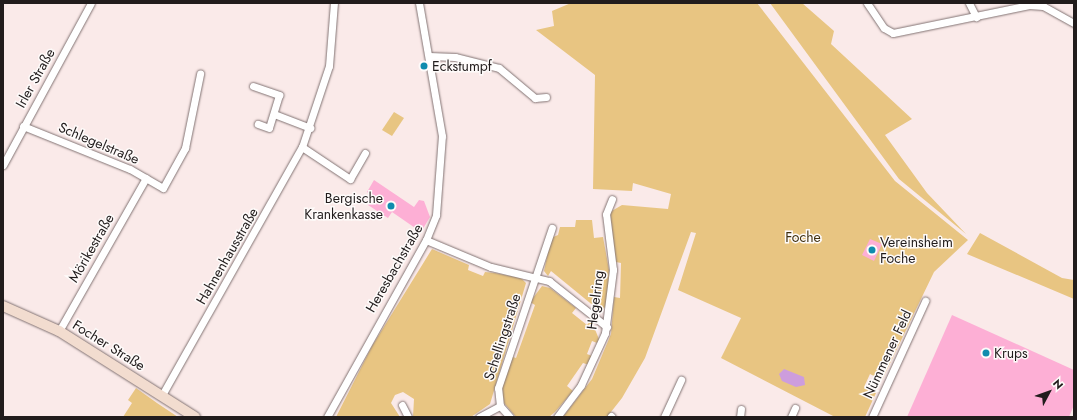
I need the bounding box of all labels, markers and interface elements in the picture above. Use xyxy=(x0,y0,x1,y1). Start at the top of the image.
street label: Irler Straße xyxy=(12,45,58,111)
place label: Eckstumpf xyxy=(432,58,492,74)
marker: Eckstumpf xyxy=(419,61,429,71)
street label: Schlegelstraße xyxy=(56,118,142,168)
place label: Bergische Krankenkasse xyxy=(304,190,383,222)
marker: Bergische Krankenkasse xyxy=(386,201,396,211)
street label: Hahnenhausstraße xyxy=(193,205,261,307)
street label: Mörikestraße xyxy=(65,211,117,285)
street label: Heresbachstraße xyxy=(362,221,426,315)
park label: Foche xyxy=(785,229,821,245)
place label: Vereinsheim Foche xyxy=(880,234,953,266)
marker: Vereinsheim Foche xyxy=(867,245,877,255)
street label: Hegelring xyxy=(583,269,607,331)
street label: Schellingstraße xyxy=(480,292,524,382)
street label: Nümmener Feld xyxy=(859,307,915,401)
street label: Focher Straße xyxy=(70,316,148,374)
place label: Krups xyxy=(994,345,1028,361)
marker: Krups xyxy=(981,348,991,358)
north arrow xyxy=(1029,372,1069,412)
text: N xyxy=(1049,376,1067,393)

